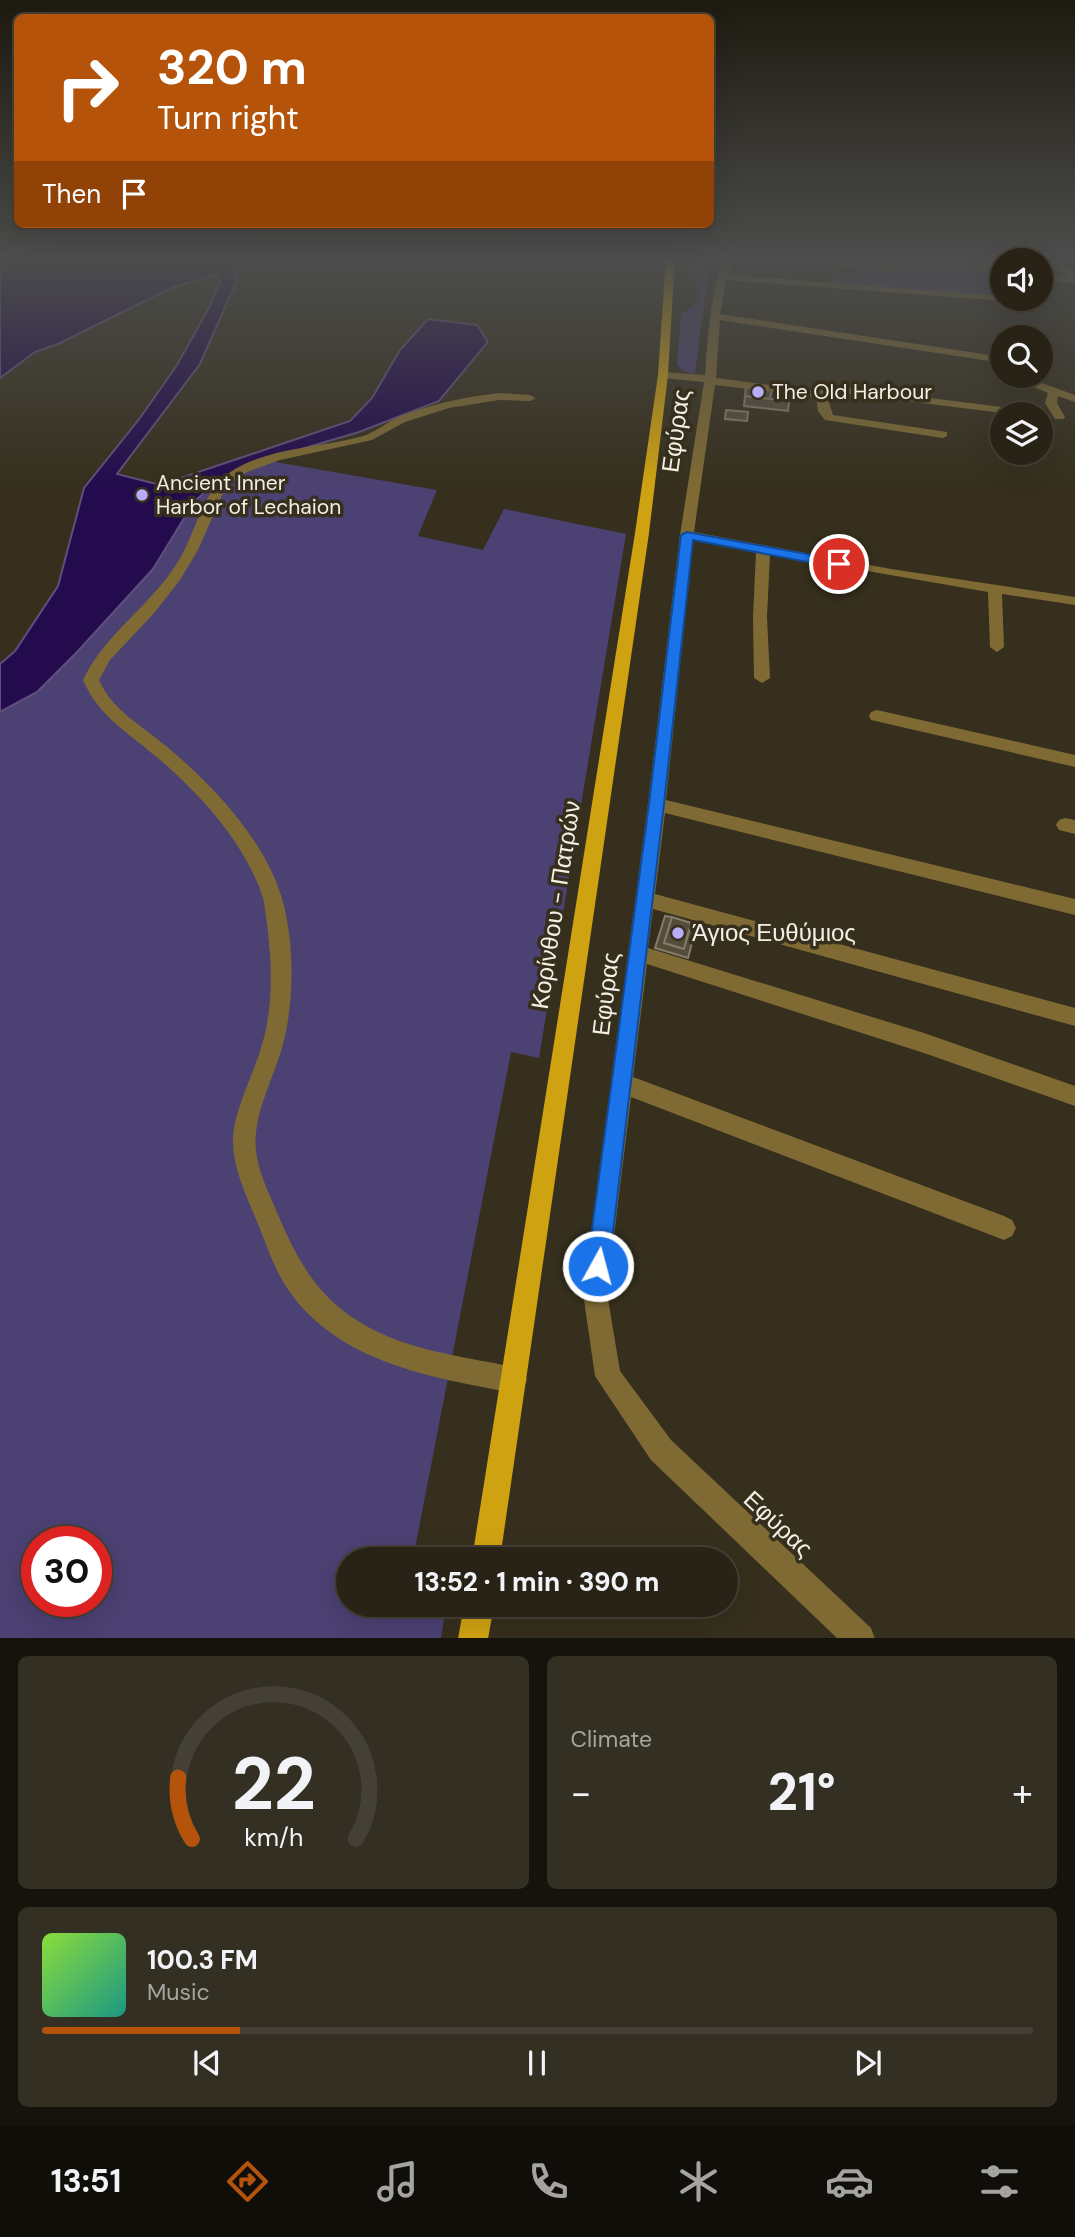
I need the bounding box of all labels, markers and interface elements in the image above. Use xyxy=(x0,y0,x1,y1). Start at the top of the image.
text: 320 m xyxy=(157,35,307,99)
icon: right xyxy=(42,42,133,133)
text: Turn right xyxy=(157,97,299,139)
icon: arrive xyxy=(115,175,153,213)
text: Then xyxy=(42,177,101,211)
map controls xyxy=(990,248,1053,465)
button: sound xyxy=(990,248,1053,311)
button: search xyxy=(990,325,1053,388)
place label: The Old Harbour xyxy=(772,378,932,406)
marker: The Old Harbour xyxy=(750,384,766,400)
street label: Εφύρας xyxy=(654,387,697,475)
button: layers xyxy=(990,402,1053,465)
place label: Ancient Inner Harbor of Lechaion xyxy=(156,469,341,521)
marker: Ancient Inner Harbor of Lechaion xyxy=(134,487,150,503)
pin xyxy=(809,534,869,594)
icon: arrive xyxy=(820,545,858,583)
street label: Κορίνθου - Πατρών xyxy=(524,798,587,1011)
place label: Άγιος Ευθύμιος xyxy=(692,917,856,948)
marker: Άγιος Ευθύμιος xyxy=(670,925,686,941)
street label: Εφύρας xyxy=(585,950,626,1037)
position arrow xyxy=(561,1229,635,1303)
street label: Εφύρας xyxy=(737,1484,820,1564)
speed limit sign: 30 xyxy=(21,1526,112,1617)
text: 13:52 · 1 min · 390 m xyxy=(415,1565,659,1599)
text: Climate xyxy=(571,1724,652,1754)
text: 22 xyxy=(231,1737,315,1832)
text: 21° xyxy=(768,1758,836,1826)
text: − xyxy=(571,1768,591,1818)
text: + xyxy=(1012,1768,1033,1818)
text: km/h xyxy=(244,1820,303,1853)
text: 100.3 FM xyxy=(147,1943,258,1977)
text: Music xyxy=(147,1977,210,2007)
icon: previous xyxy=(188,2044,226,2082)
icon: pause xyxy=(518,2044,556,2082)
icon: next xyxy=(849,2044,887,2082)
icon: directions xyxy=(223,2157,272,2206)
icon: music xyxy=(373,2157,422,2206)
icon: phone xyxy=(524,2157,573,2206)
icon: climate xyxy=(674,2157,723,2206)
icon: car xyxy=(825,2157,874,2206)
icon: filters xyxy=(975,2157,1024,2206)
text: 13:51 xyxy=(51,2160,121,2202)

